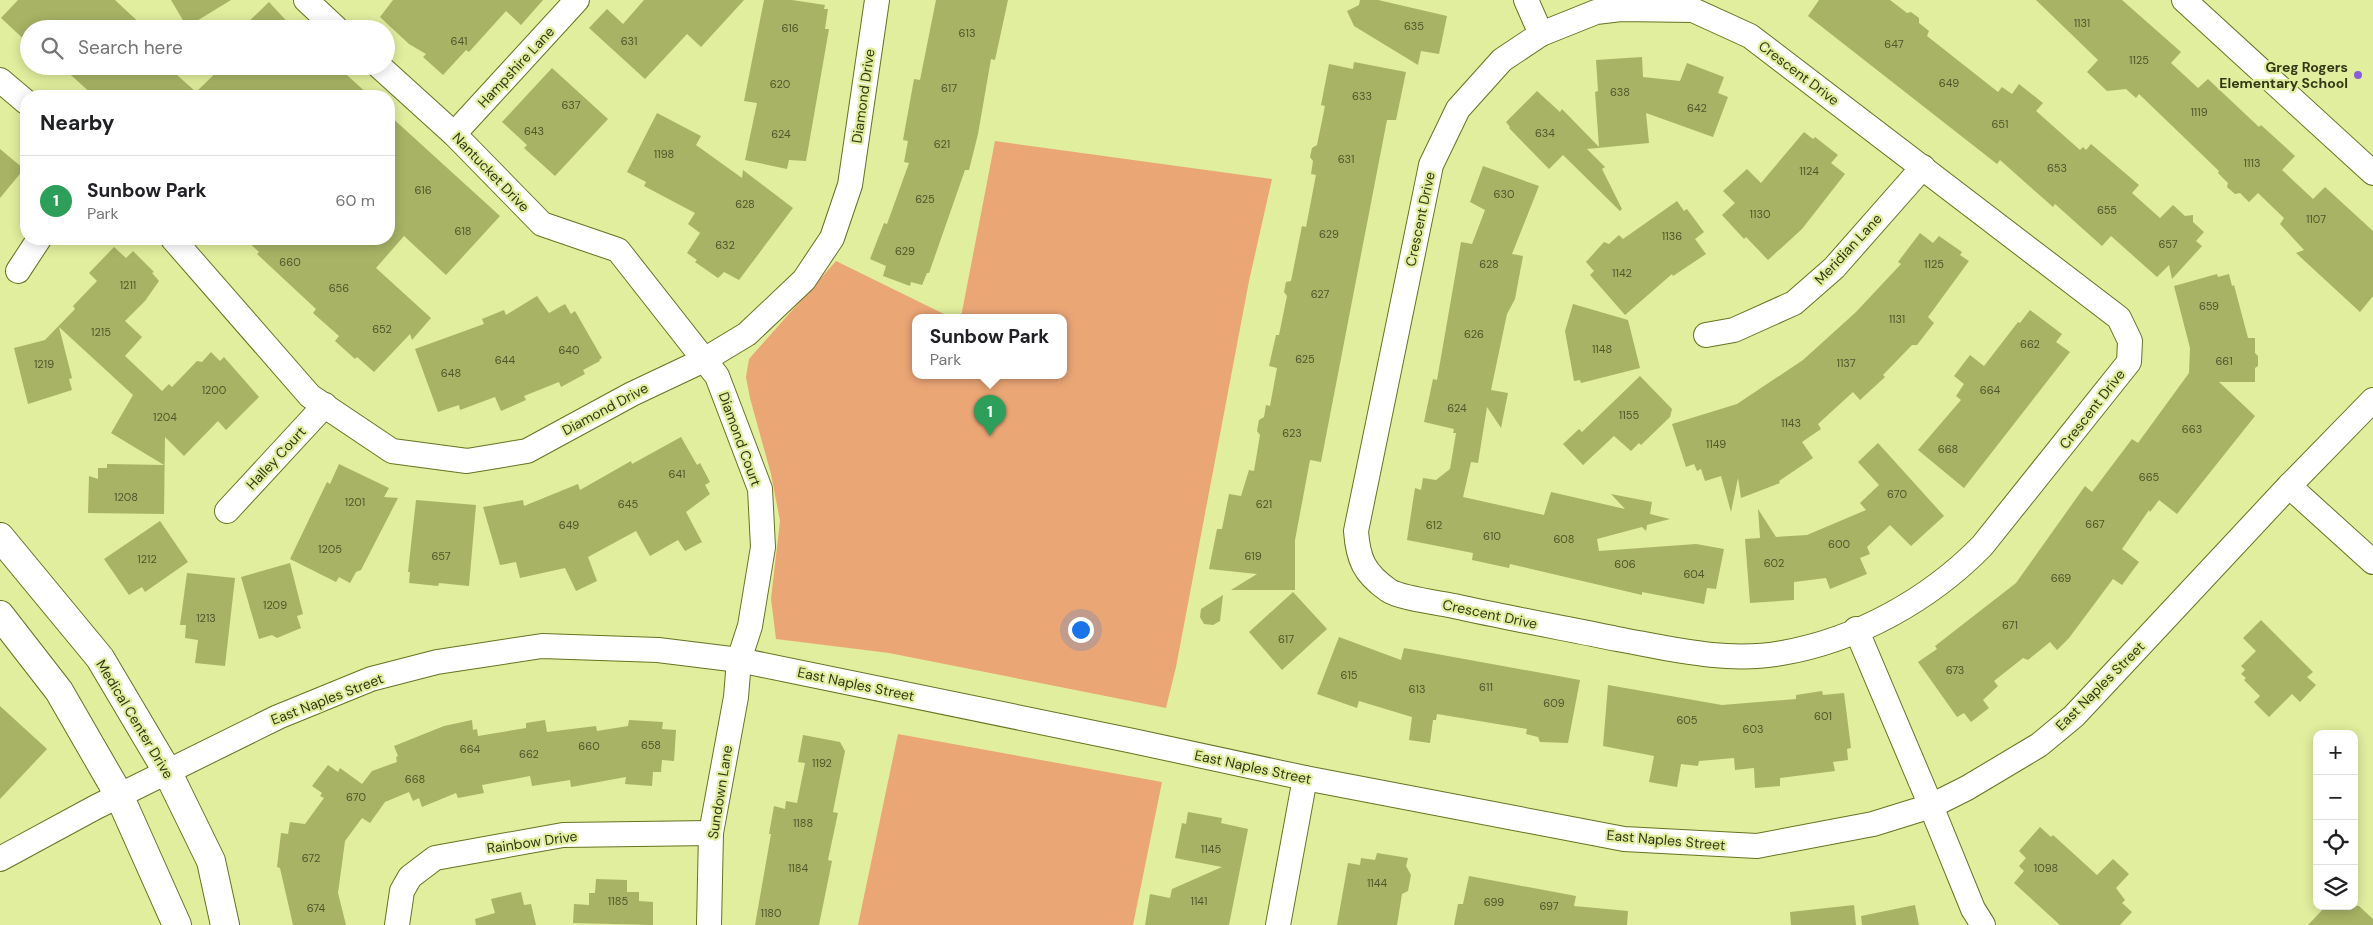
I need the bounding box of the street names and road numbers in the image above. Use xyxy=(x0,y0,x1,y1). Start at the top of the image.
street label: Hampshire Lane xyxy=(474,23,558,111)
street label: Crescent Drive xyxy=(1755,37,1843,109)
street label: Diamond Drive xyxy=(847,48,879,144)
street label: Nantucket Drive xyxy=(449,129,533,215)
street label: Crescent Drive xyxy=(1401,170,1439,268)
street label: Meridian Lane xyxy=(1810,210,1886,288)
street label: Crescent Drive xyxy=(2055,365,2129,452)
street label: Diamond Drive xyxy=(559,379,651,439)
street label: Diamond Court xyxy=(715,389,765,489)
street label: Halley Court xyxy=(242,423,310,493)
street label: Crescent Drive xyxy=(1441,595,1539,633)
street label: East Naples Street xyxy=(2052,638,2148,734)
street label: Medical Center Drive xyxy=(92,656,178,782)
street label: East Naples Street xyxy=(796,663,916,705)
street label: East Naples Street xyxy=(268,669,386,729)
street label: Sundown Lane xyxy=(704,744,736,840)
street label: East Naples Street xyxy=(1193,746,1313,788)
street label: East Naples Street xyxy=(1606,826,1726,854)
street label: Rainbow Drive xyxy=(485,827,579,857)

